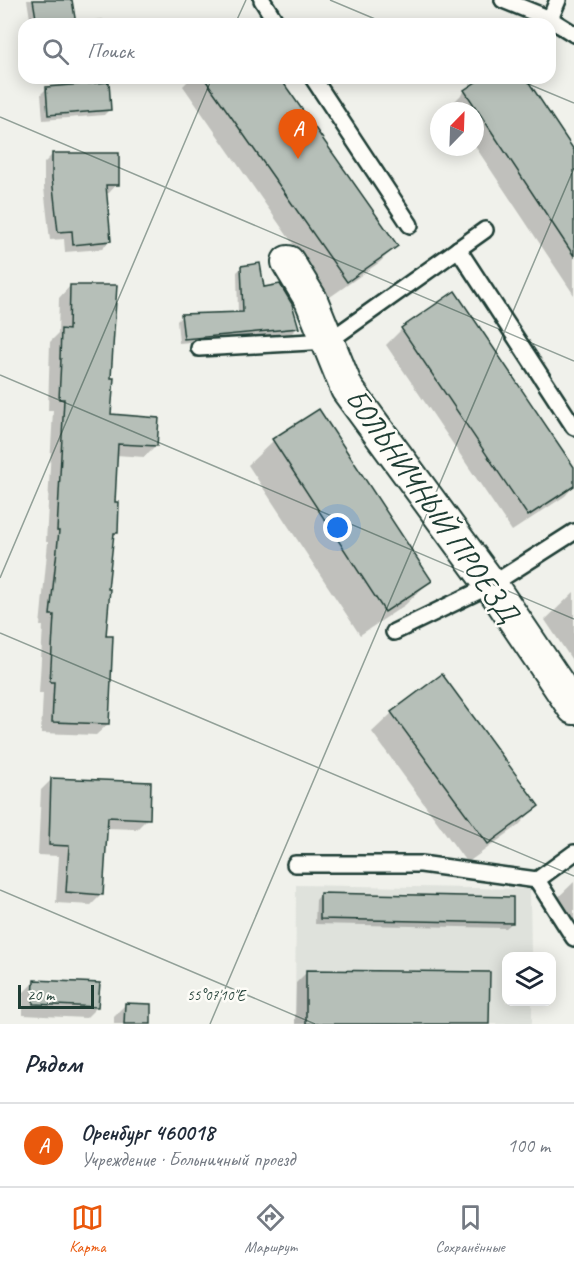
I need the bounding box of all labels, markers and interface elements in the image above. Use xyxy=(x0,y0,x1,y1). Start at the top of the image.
search box xyxy=(18,18,556,84)
icon: search xyxy=(39,35,72,68)
text: Поиск xyxy=(87,37,133,65)
north arrow xyxy=(430,102,484,156)
pin: A xyxy=(278,110,318,159)
street label: БОЛЬНИЧНЫЙ ПРОЕЗД xyxy=(337,381,528,631)
your location xyxy=(323,513,352,542)
map controls xyxy=(502,952,556,1006)
button: layers xyxy=(502,952,556,1006)
scale bar xyxy=(18,982,94,1010)
text: 20 m xyxy=(27,985,54,1005)
text: 55°07'10"E xyxy=(187,986,247,1005)
text: Рядом xyxy=(24,1047,82,1080)
text: Оренбург 460018 xyxy=(81,1119,214,1147)
text: A xyxy=(38,1133,49,1158)
text: 100 m xyxy=(507,1133,550,1158)
text: Учреждение · Больничный проезд xyxy=(81,1147,295,1172)
tab: Карта xyxy=(69,1201,106,1257)
tab: Маршрут xyxy=(244,1201,297,1257)
tab: Сохранённые xyxy=(435,1201,505,1257)

